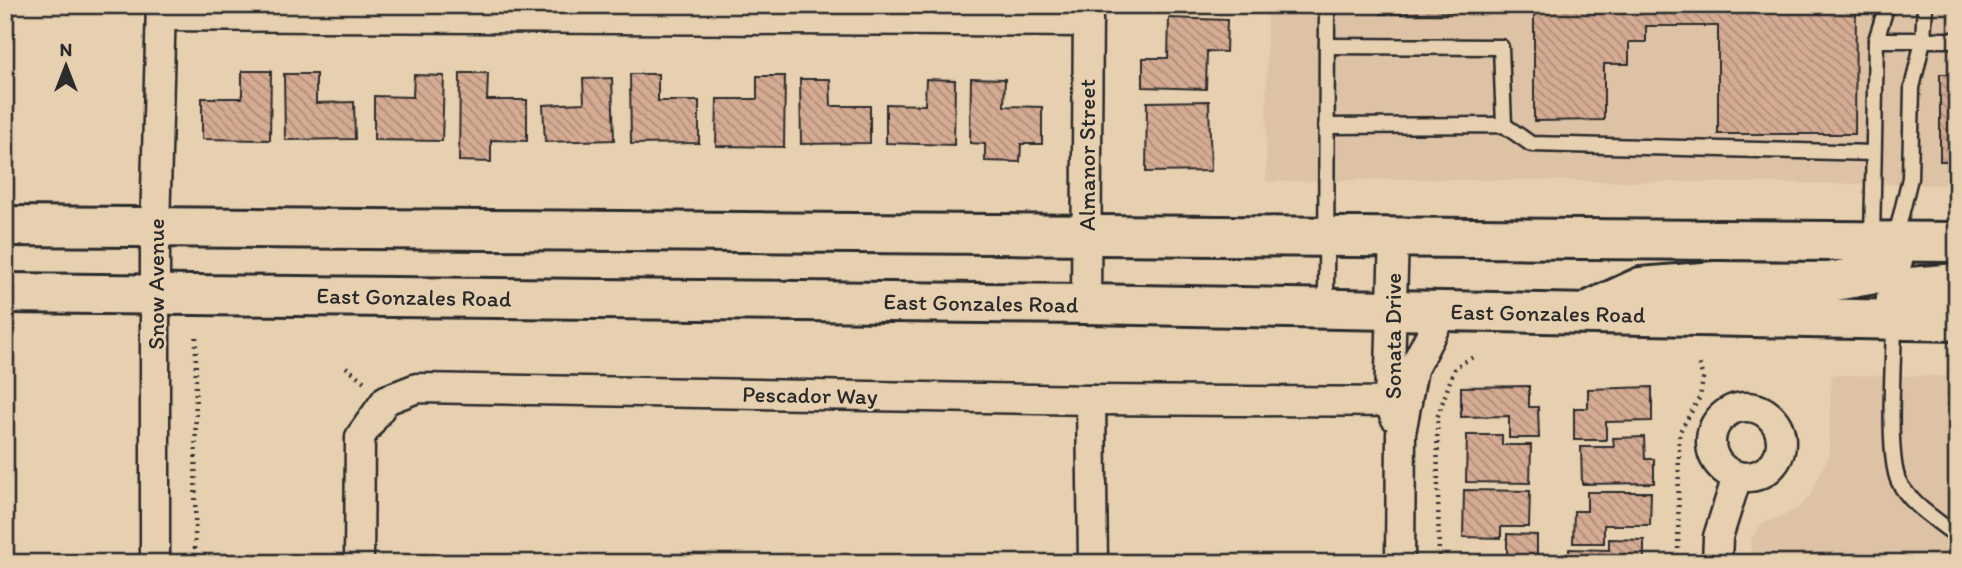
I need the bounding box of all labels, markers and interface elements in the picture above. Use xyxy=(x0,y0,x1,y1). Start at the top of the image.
north arrow xyxy=(32,32,102,102)
text: N xyxy=(60,38,72,61)
street label: Almanor Street xyxy=(1073,79,1101,231)
street label: Snow Avenue xyxy=(142,218,170,350)
street label: Sonata Drive xyxy=(1379,273,1407,399)
street label: East Gonzales Road xyxy=(316,281,512,313)
street label: East Gonzales Road xyxy=(883,287,1079,319)
street label: East Gonzales Road xyxy=(1450,297,1646,329)
street label: Pescador Way xyxy=(742,380,878,410)

